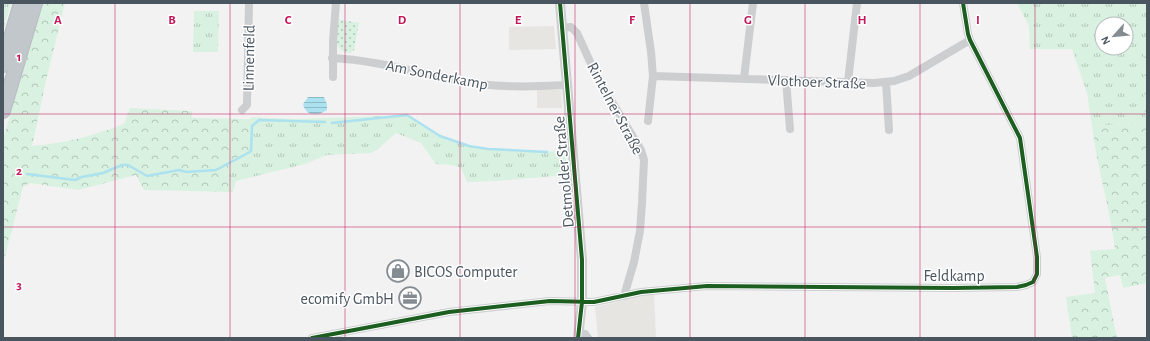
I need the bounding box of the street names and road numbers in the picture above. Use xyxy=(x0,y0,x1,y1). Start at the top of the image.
street label: Linnenfeld xyxy=(240,25,258,91)
street label: Am Sonderkamp xyxy=(384,57,489,93)
street label: Rintelner Straße xyxy=(584,60,646,157)
street label: Vlothoer Straße xyxy=(767,72,866,92)
street label: Detmolder Straße xyxy=(551,115,577,228)
street label: Feldkamp xyxy=(923,268,985,284)

